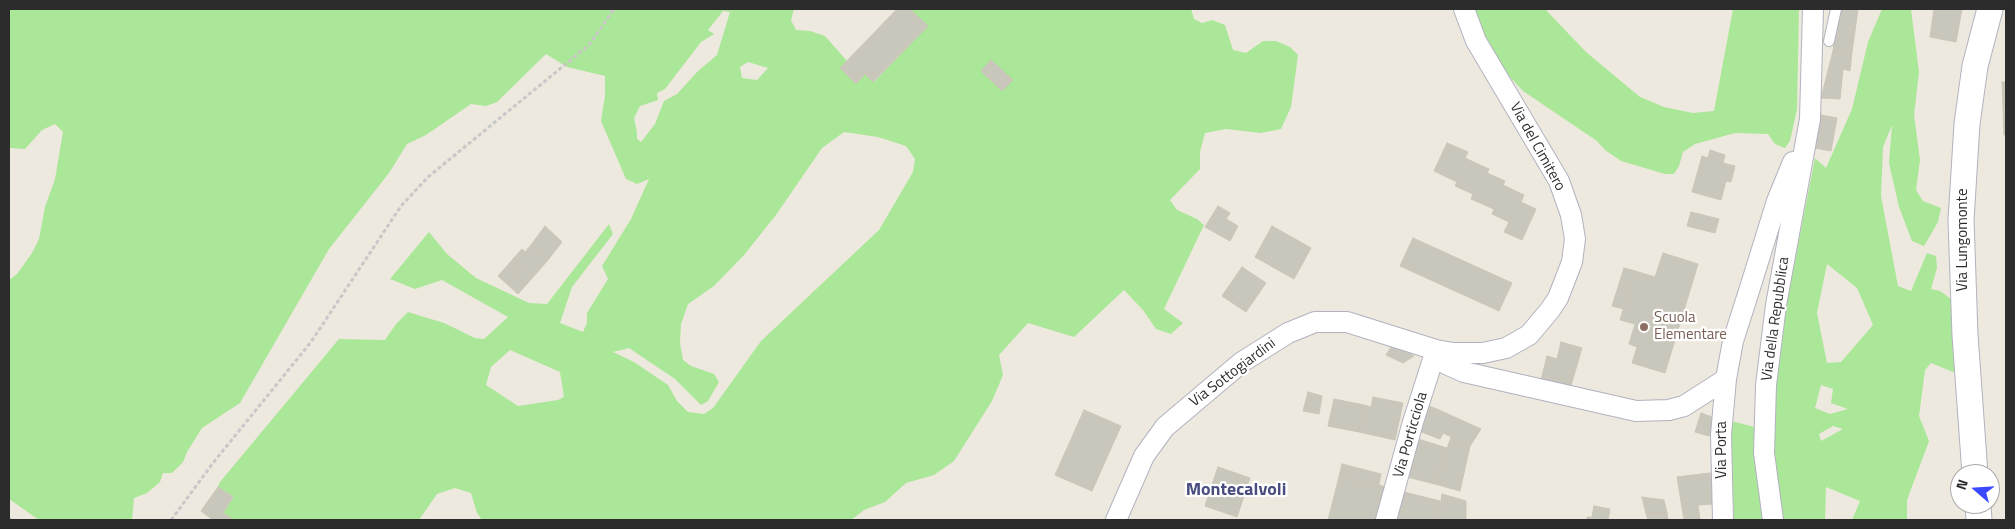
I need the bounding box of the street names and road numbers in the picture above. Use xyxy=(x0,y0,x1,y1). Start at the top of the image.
street label: Via del Cimitero xyxy=(1505,100,1569,194)
street label: Via Lungomonte xyxy=(1954,189,1972,291)
street label: Via della Repubblica xyxy=(1758,256,1794,382)
street label: Via Sottogiardini xyxy=(1186,335,1280,411)
street label: Via Porticciola xyxy=(1390,390,1432,480)
street label: Via Porta xyxy=(1713,421,1731,479)

